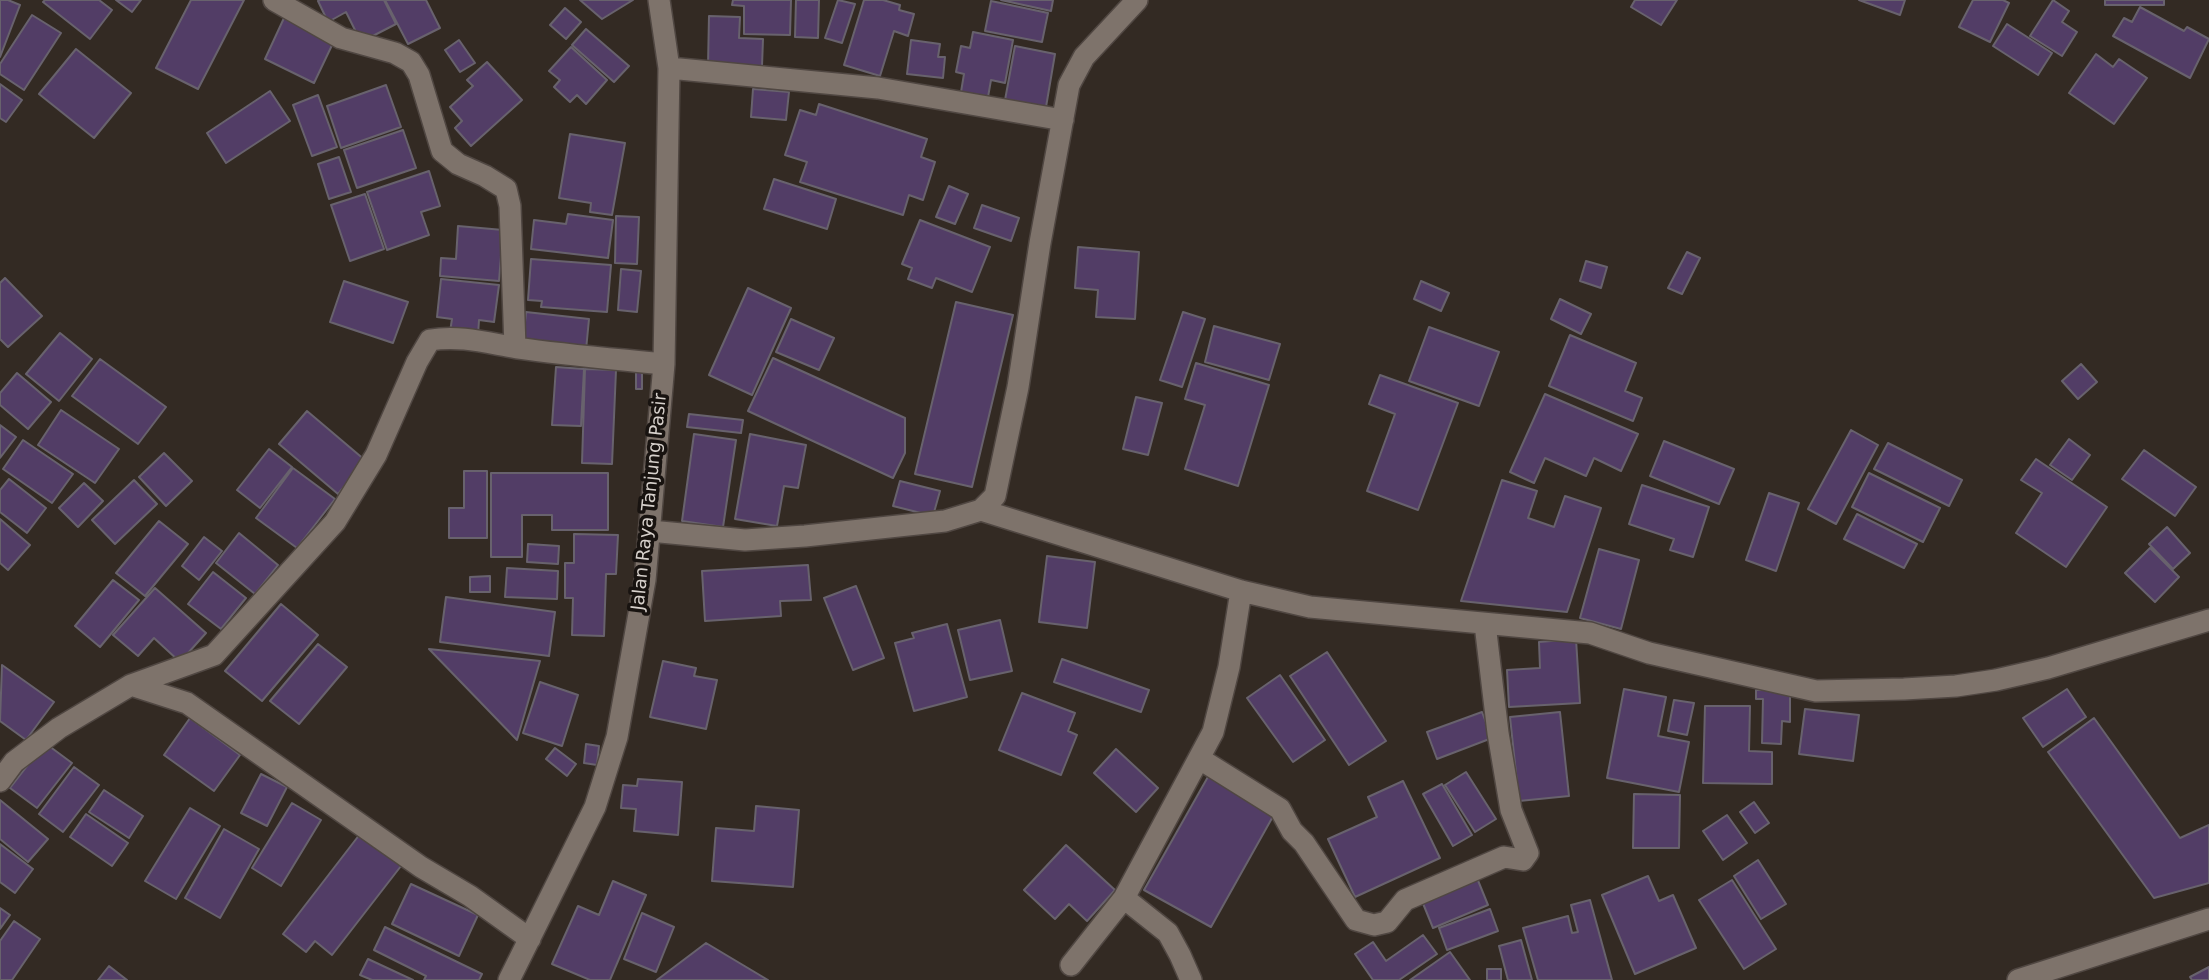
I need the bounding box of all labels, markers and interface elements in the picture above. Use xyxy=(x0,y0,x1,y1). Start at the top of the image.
street label: Jalan Raya Tanjung Pasir xyxy=(628,392,672,612)

